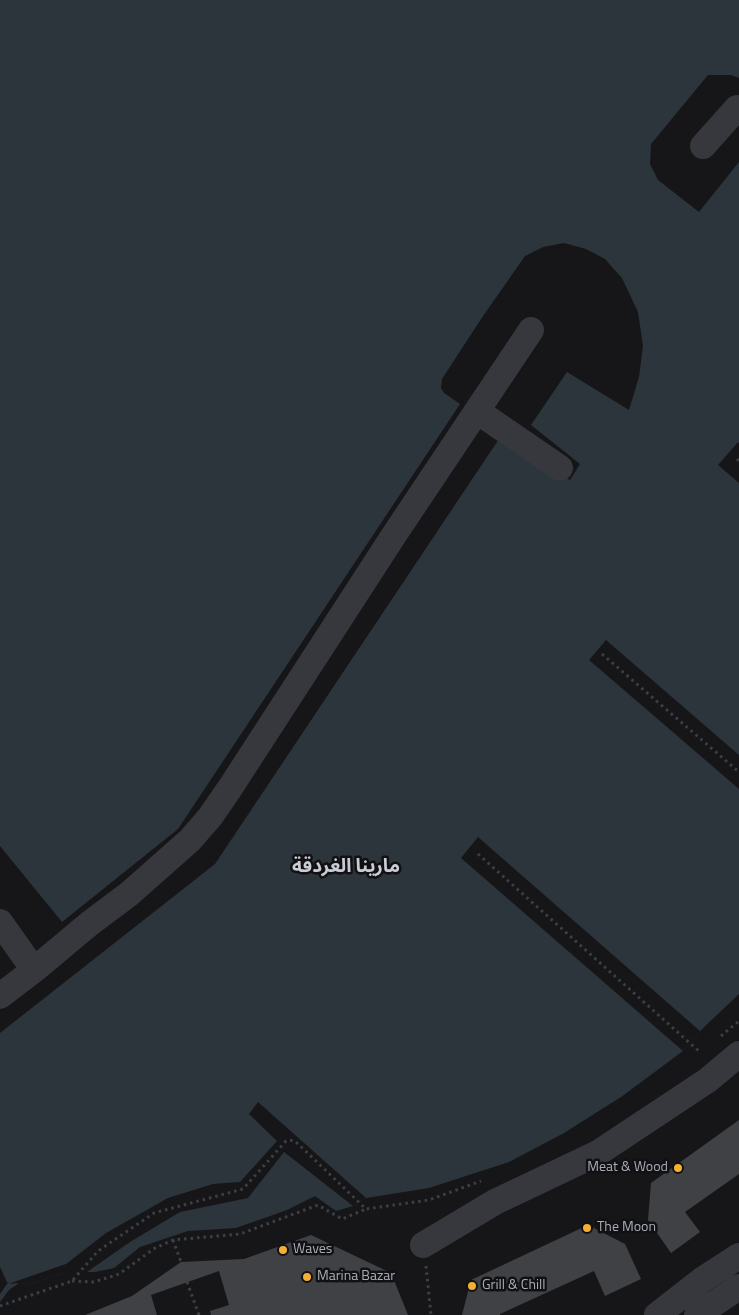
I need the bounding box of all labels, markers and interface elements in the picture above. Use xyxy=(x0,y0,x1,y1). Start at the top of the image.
district label: مارينا الغردقة xyxy=(292,856,400,878)
place label: Meat & Wood xyxy=(587,1160,668,1176)
marker: Meat & Wood xyxy=(672,1162,684,1174)
place label: The Moon xyxy=(597,1220,656,1236)
marker: The Moon xyxy=(581,1222,593,1234)
place label: Waves xyxy=(293,1242,332,1258)
marker: Waves xyxy=(277,1244,289,1256)
place label: Marina Bazar xyxy=(317,1269,395,1285)
marker: Marina Bazar xyxy=(301,1271,313,1283)
place label: Grill & Chill xyxy=(482,1278,545,1294)
marker: Grill & Chill xyxy=(466,1280,478,1292)

